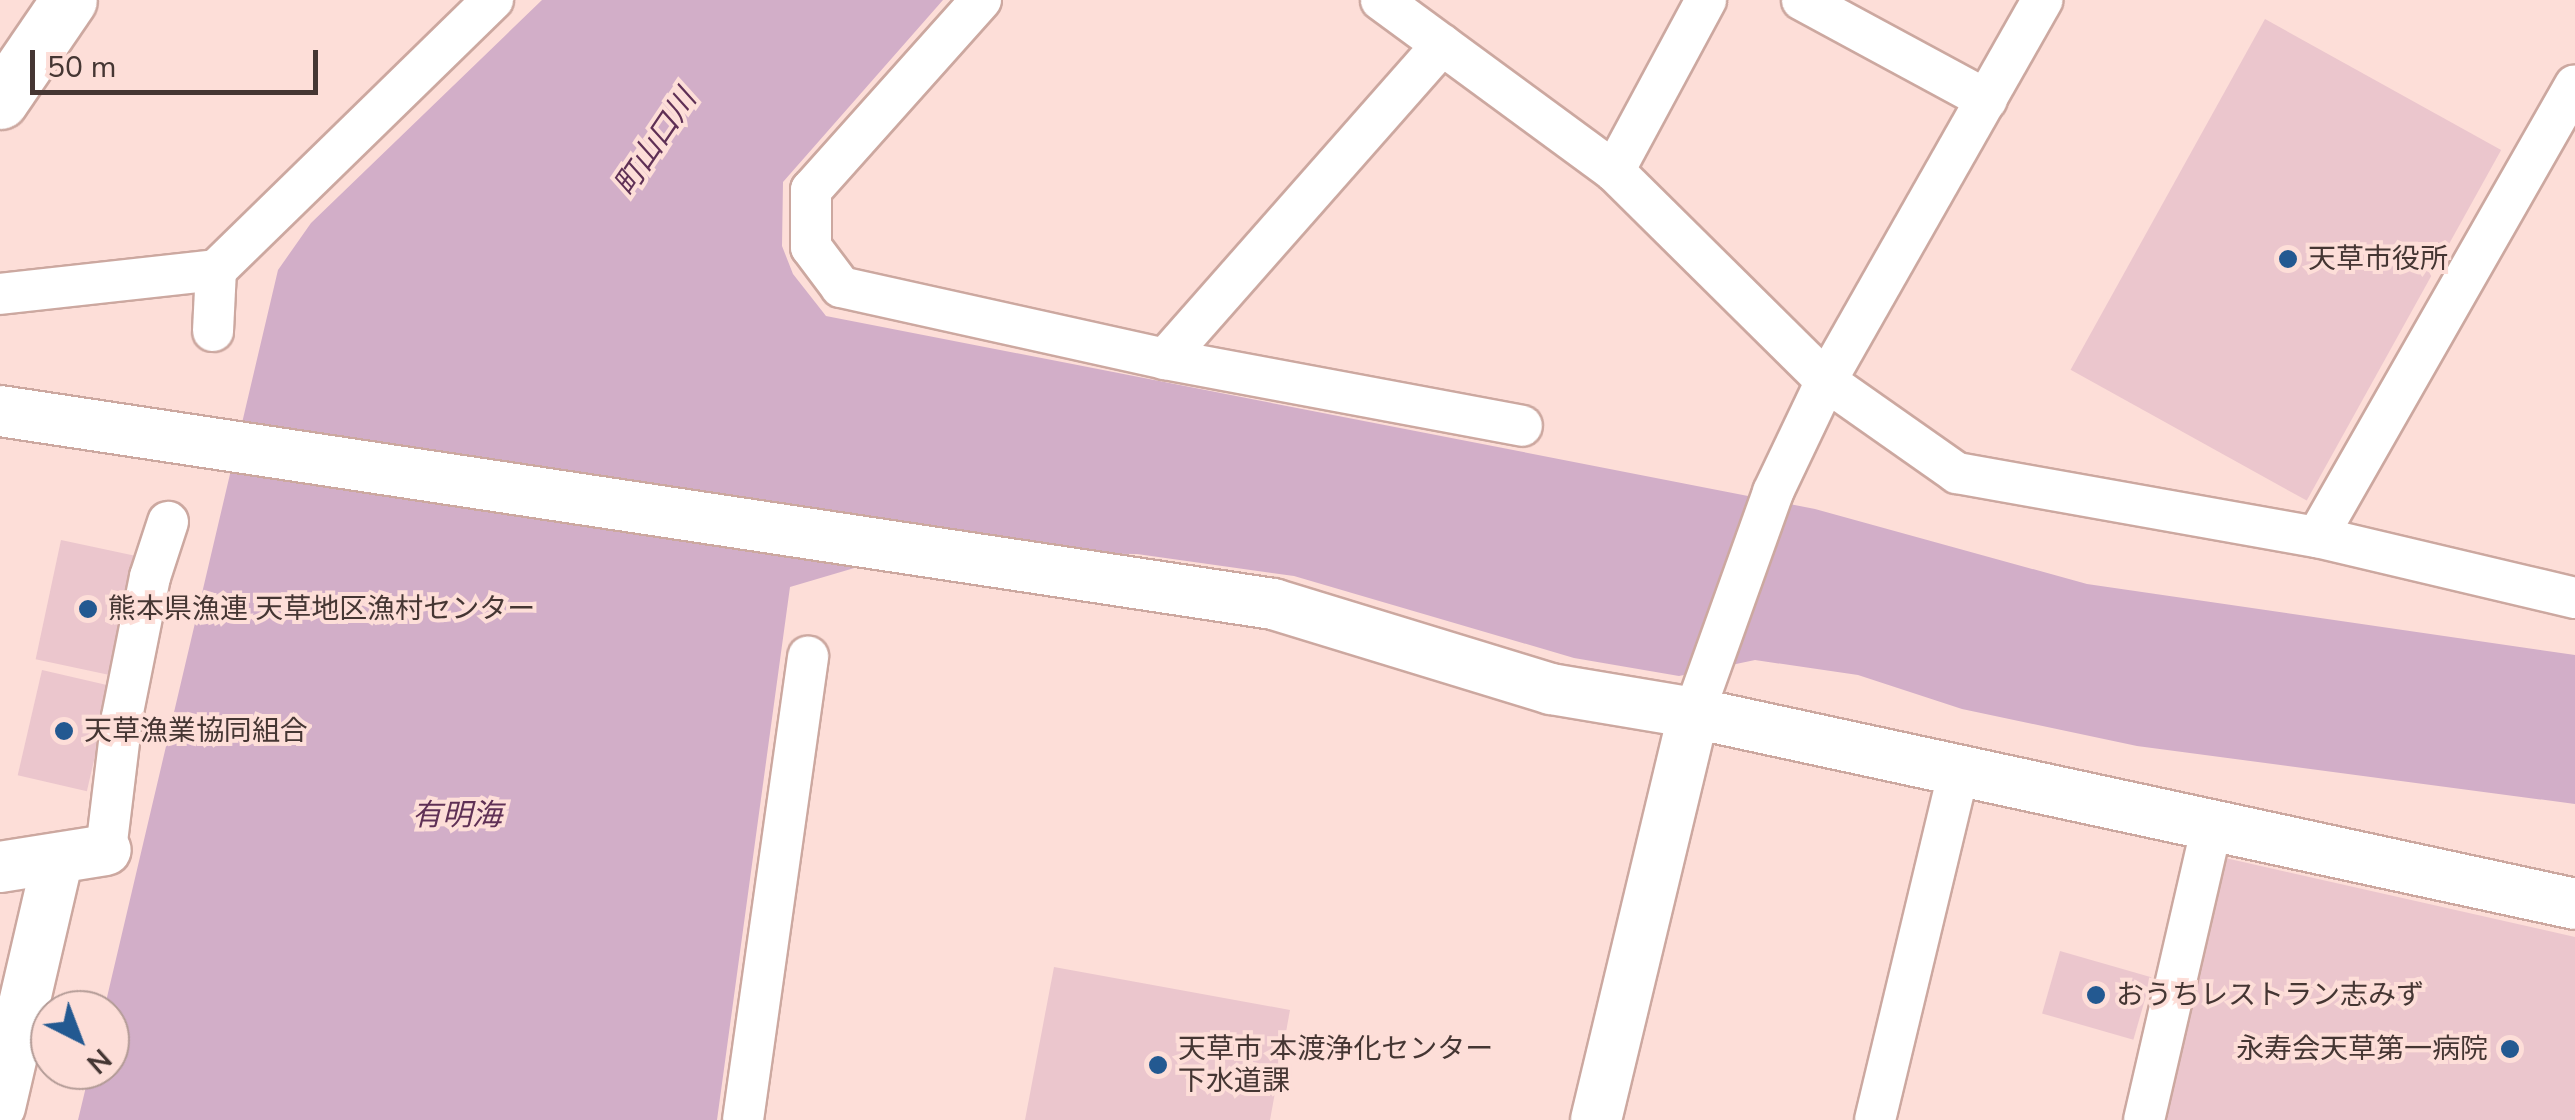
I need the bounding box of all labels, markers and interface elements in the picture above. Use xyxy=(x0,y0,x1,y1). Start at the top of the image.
scale bar xyxy=(35,30,322,92)
text: 50 m xyxy=(47,47,116,88)
water label: 町山口川 xyxy=(608,83,704,203)
place label: 天草市役所 xyxy=(2308,242,2448,276)
marker: 天草市役所 xyxy=(2277,248,2299,270)
place label: 熊本県漁連 天草地区漁村センター xyxy=(108,592,535,626)
marker: 熊本県漁連 天草地区漁村センター xyxy=(77,598,99,620)
place label: 天草漁業協同組合 xyxy=(84,714,308,748)
marker: 天草漁業協同組合 xyxy=(53,720,75,742)
water label: 有明海 xyxy=(412,798,502,834)
place label: おうちレストラン志みず xyxy=(2116,978,2424,1012)
marker: おうちレストラン志みず xyxy=(2085,984,2107,1006)
north arrow xyxy=(30,990,130,1090)
place label: 天草市 本渡浄化センター 下水道課 xyxy=(1178,1032,1493,1098)
place label: 永寿会天草第一病院 xyxy=(2236,1032,2488,1066)
marker: 永寿会天草第一病院 xyxy=(2497,1036,2523,1062)
text: N xyxy=(78,1040,119,1082)
marker: 天草市 本渡浄化センター 下水道課 xyxy=(1147,1054,1169,1076)

